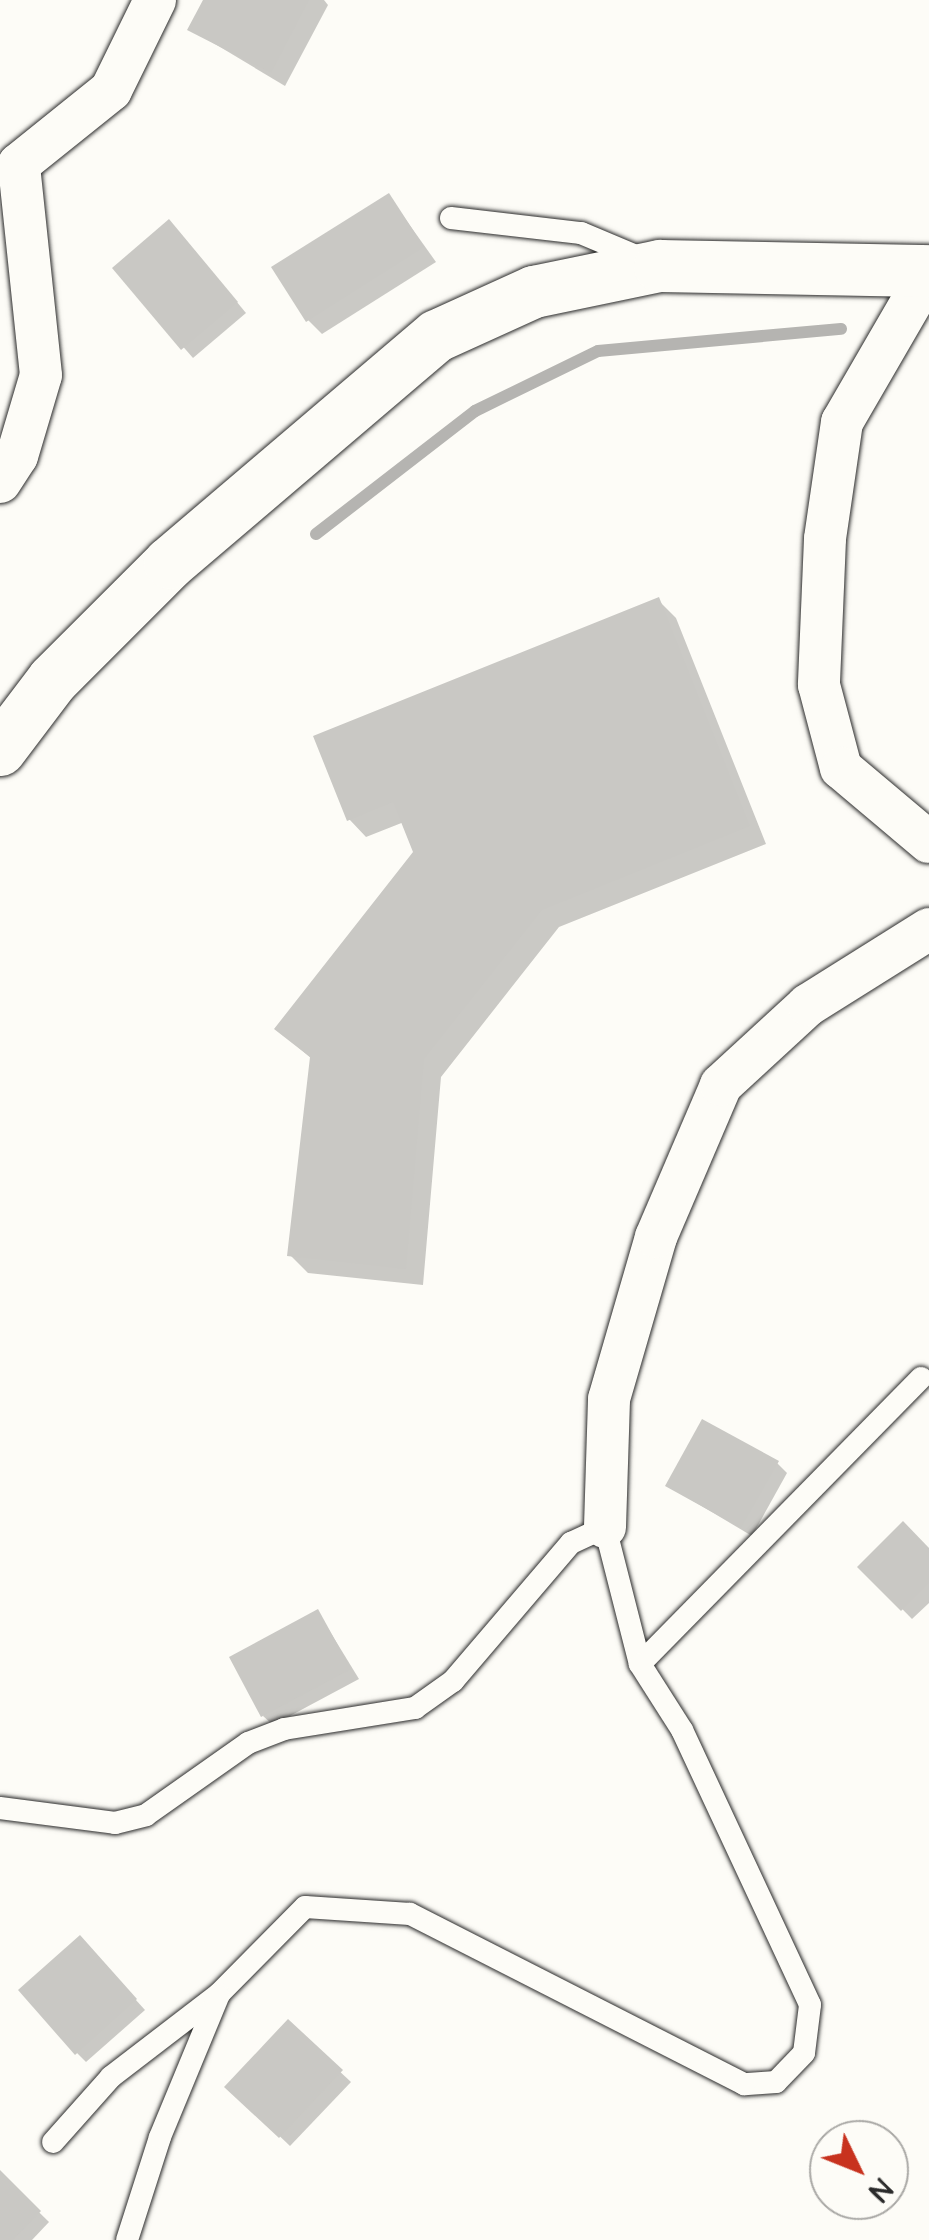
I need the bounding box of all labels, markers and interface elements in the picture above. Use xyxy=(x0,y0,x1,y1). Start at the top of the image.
north arrow xyxy=(809,2120,909,2220)
text: N xyxy=(860,2170,900,2209)

